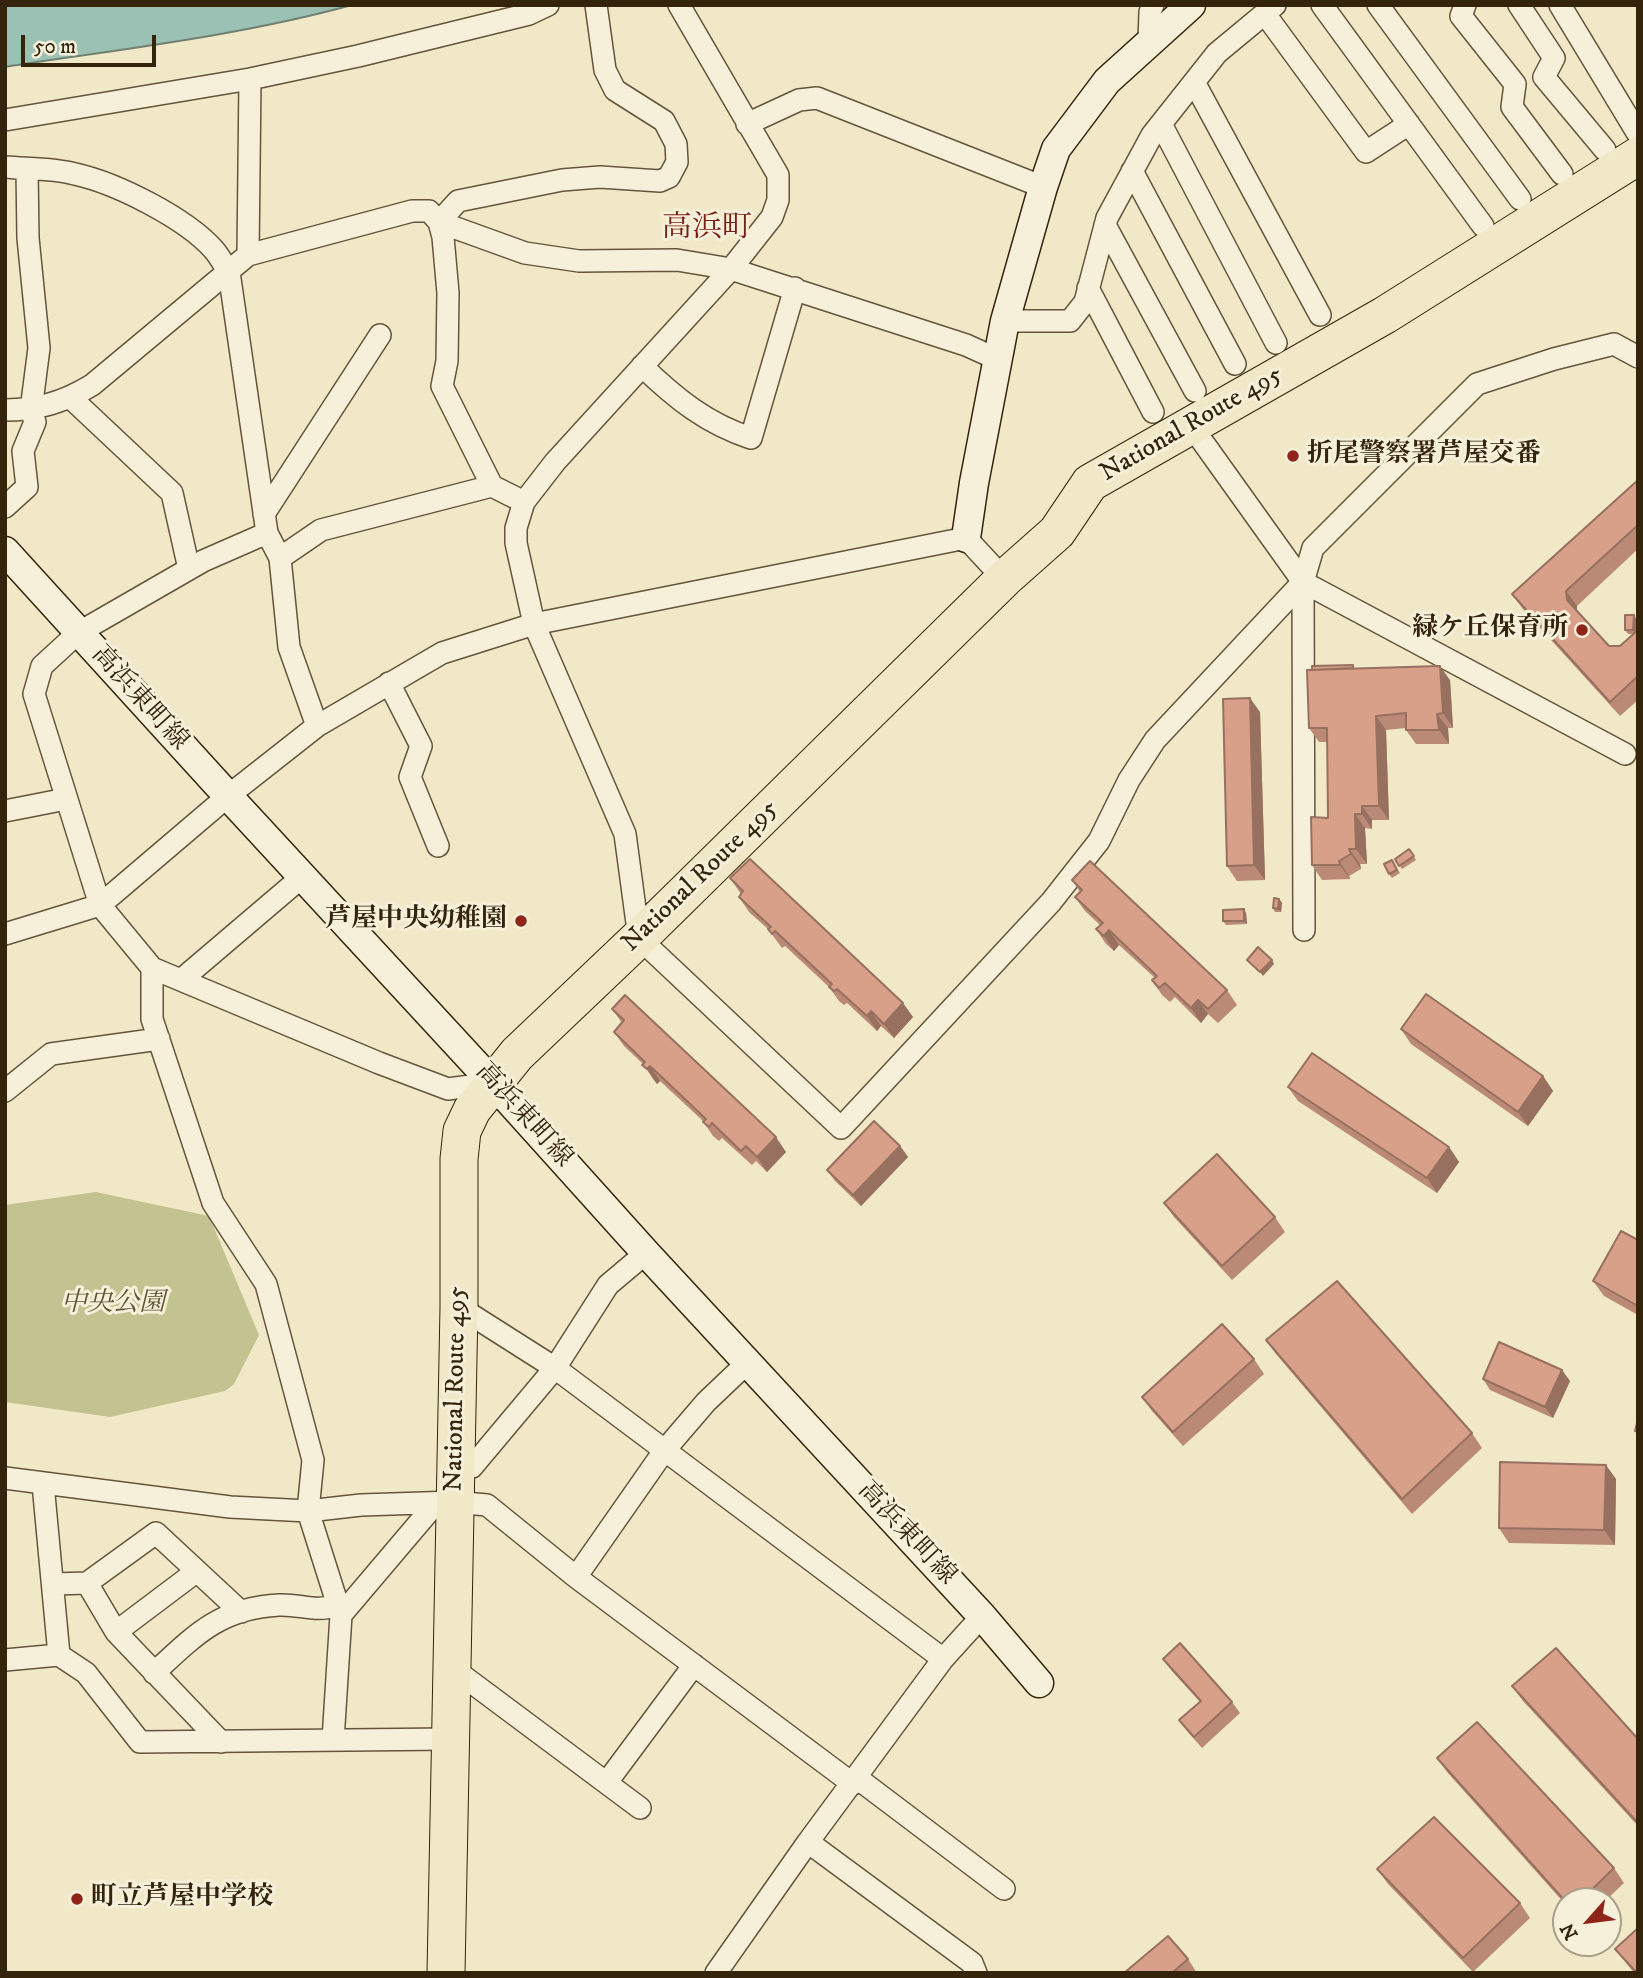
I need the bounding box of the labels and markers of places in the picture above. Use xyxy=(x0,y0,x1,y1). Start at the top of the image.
place label: 折尾警察署芦屋交番 xyxy=(1307,440,1541,472)
marker: 折尾警察署芦屋交番 xyxy=(1285,448,1301,464)
place label: 緑ケ丘保育所 xyxy=(1412,614,1568,646)
marker: 緑ケ丘保育所 xyxy=(1574,622,1590,638)
place label: 芦屋中央幼稚園 xyxy=(325,905,507,937)
marker: 芦屋中央幼稚園 xyxy=(513,913,529,929)
place label: 町立芦屋中学校 xyxy=(91,1883,273,1915)
marker: 町立芦屋中学校 xyxy=(69,1891,85,1907)

